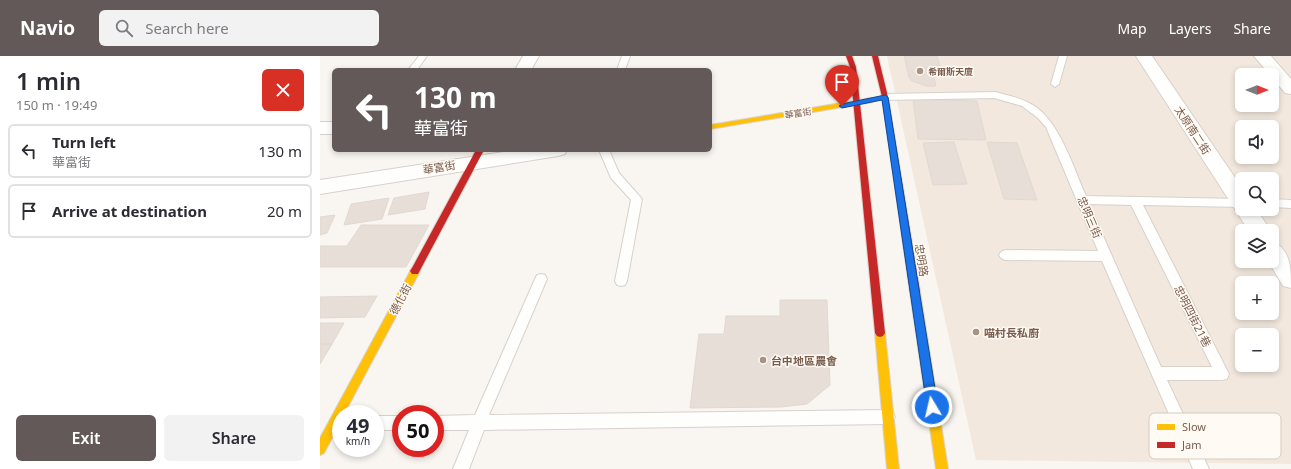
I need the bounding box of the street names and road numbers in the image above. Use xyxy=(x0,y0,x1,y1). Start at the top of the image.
street label: 太原南二街 xyxy=(1172,103,1214,157)
street label: 華富街 xyxy=(784,104,812,122)
street label: 華富街 xyxy=(422,157,456,177)
street label: 忠明三街 xyxy=(1075,194,1105,240)
street label: 忠明路 xyxy=(912,243,932,277)
street label: 德化街 xyxy=(386,281,414,317)
street label: 忠明四街21巷 xyxy=(1171,282,1215,350)

